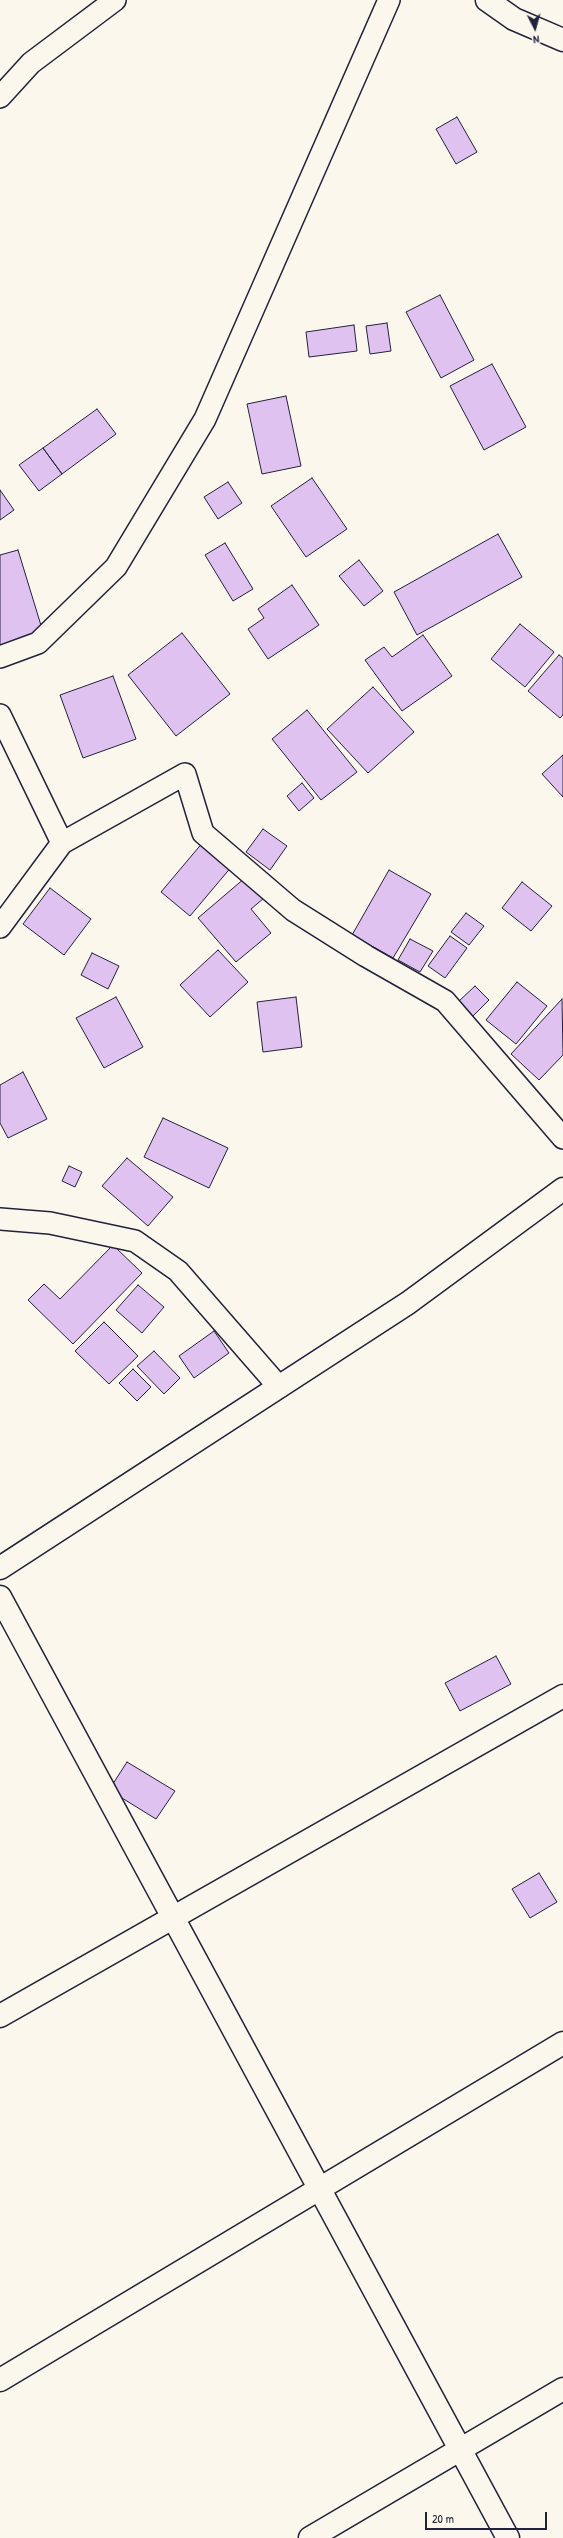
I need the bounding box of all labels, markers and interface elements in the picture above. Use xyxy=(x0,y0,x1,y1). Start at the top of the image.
north arrow xyxy=(515,8,555,48)
text: N xyxy=(533,33,540,47)
scale bar xyxy=(427,2504,549,2530)
text: 20 m xyxy=(432,2510,454,2527)

